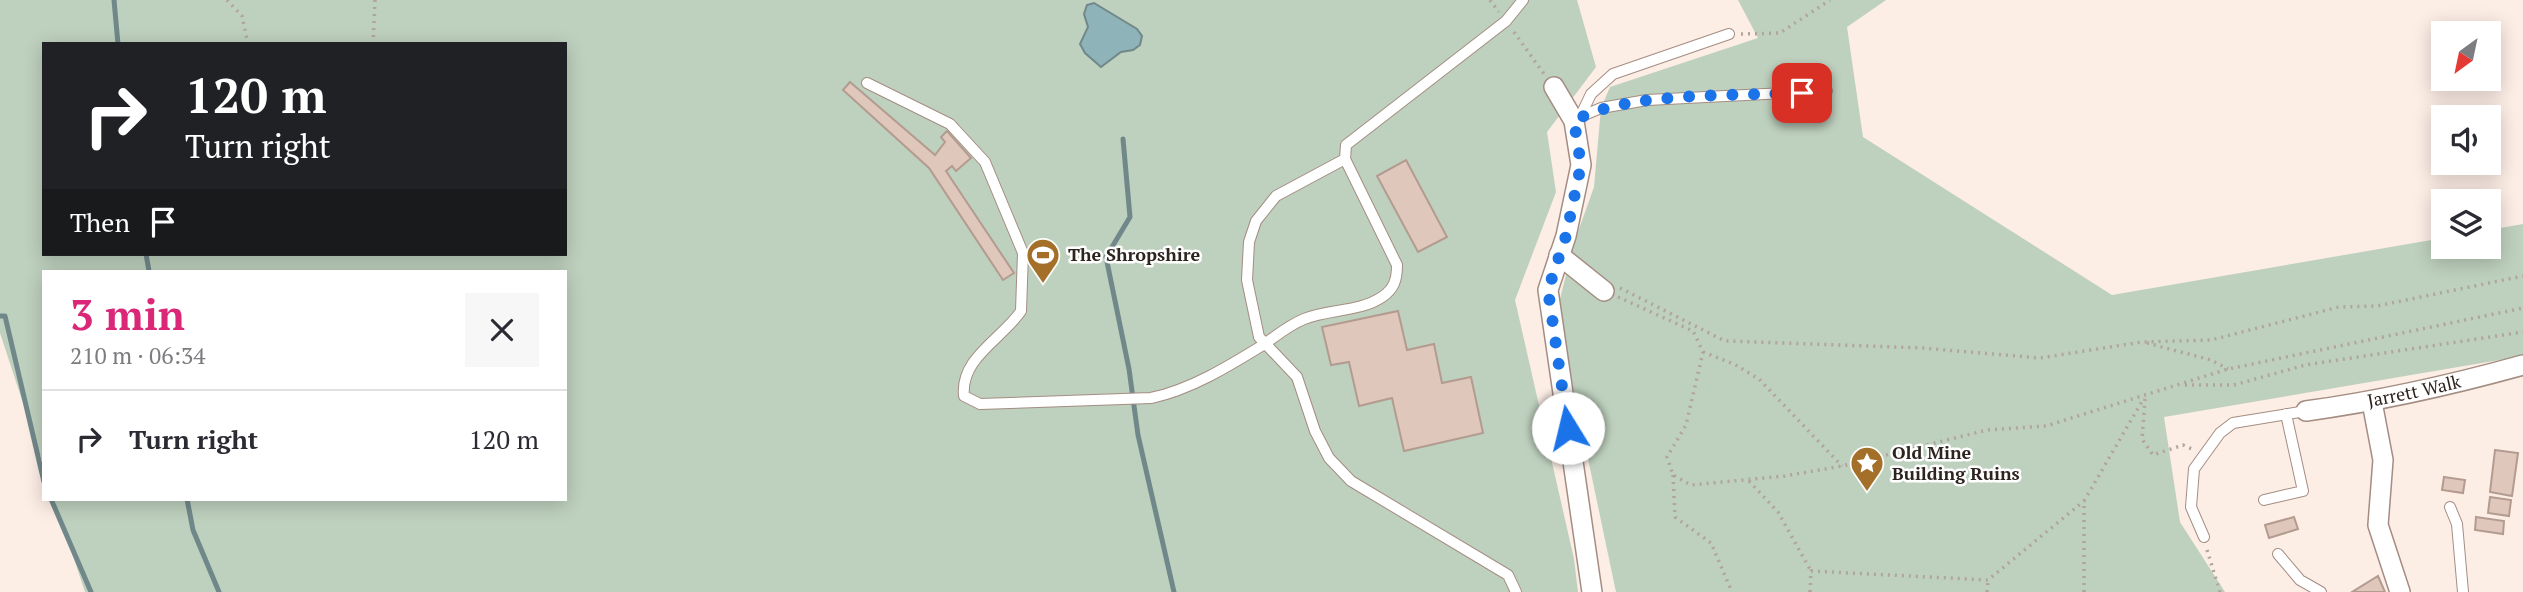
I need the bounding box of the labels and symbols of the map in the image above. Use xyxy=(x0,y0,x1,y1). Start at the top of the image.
north arrow xyxy=(2431,21,2501,91)
pin xyxy=(1772,63,1832,123)
sports icon: The Shropshire xyxy=(1024,236,1062,285)
place label: The Shropshire xyxy=(1068,242,1200,266)
street label: Jarrett Walk xyxy=(2365,368,2464,412)
position arrow xyxy=(1531,391,1605,465)
place label: Old Mine Building Ruins xyxy=(1892,440,2020,485)
place icon: Old Mine Building Ruins xyxy=(1848,444,1886,493)

